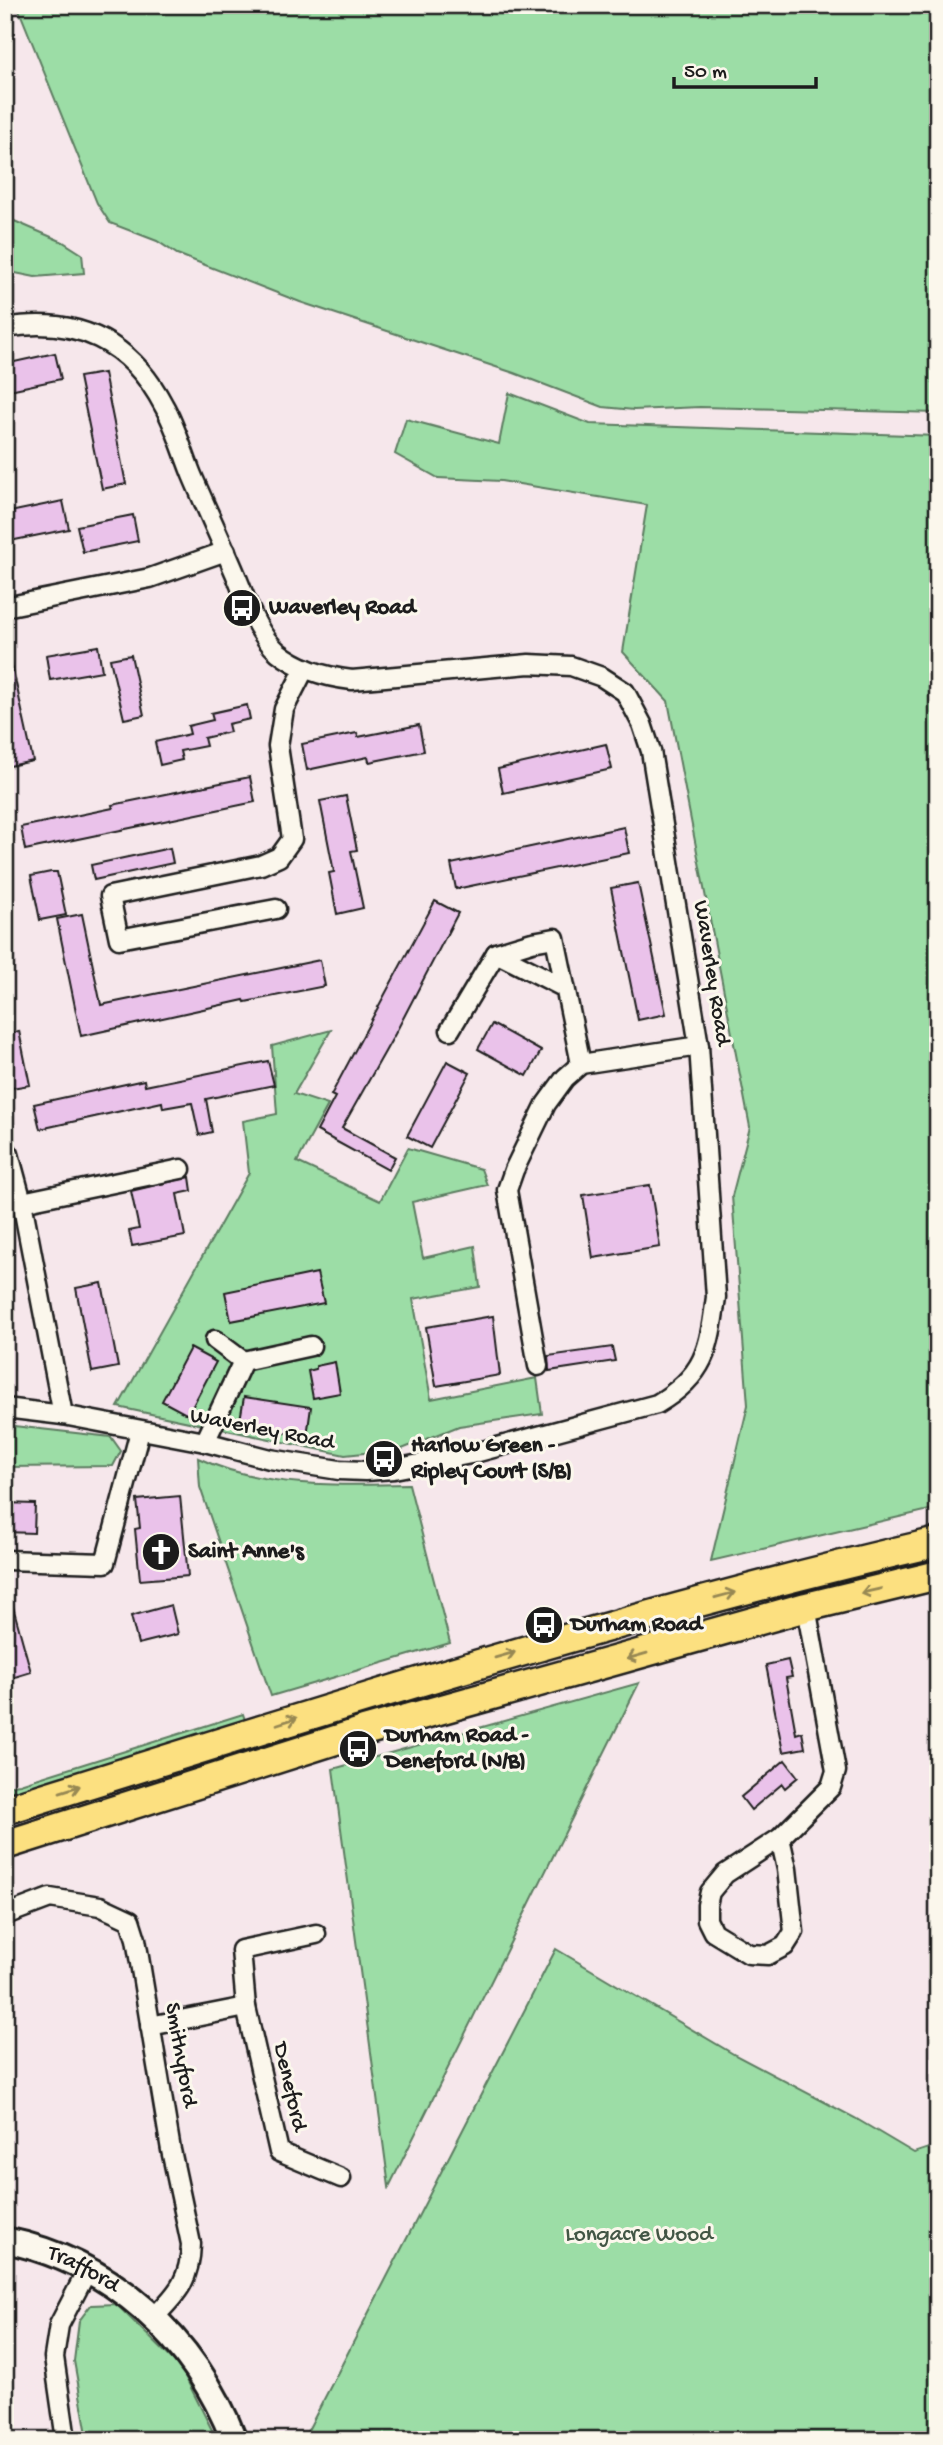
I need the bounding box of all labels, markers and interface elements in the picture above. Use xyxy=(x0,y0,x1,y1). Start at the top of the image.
scale bar xyxy=(674,46,815,90)
text: 50 m xyxy=(684,61,727,86)
bus stop icon: Waverley Road xyxy=(221,587,263,629)
place label: Waverley Road xyxy=(268,595,418,622)
street label: Waverley Road xyxy=(686,899,736,1049)
street label: Waverley Road xyxy=(188,1403,338,1458)
place label: Harlow Green - Ripley Court (S/B) xyxy=(410,1433,572,1486)
bus stop icon: Harlow Green - Ripley Court (S/B) xyxy=(363,1438,405,1480)
church icon: Saint Anne's xyxy=(140,1531,182,1573)
place label: Saint Anne's xyxy=(188,1539,305,1566)
one-way arrow xyxy=(861,1585,883,1598)
one-way arrow xyxy=(713,1588,735,1601)
bus stop icon: Durham Road xyxy=(523,1604,565,1646)
place label: Durham Road xyxy=(569,1612,705,1639)
one-way arrow xyxy=(494,1648,516,1661)
one-way arrow xyxy=(626,1650,648,1663)
one-way arrow xyxy=(276,1714,298,1726)
place label: Durham Road - Deneford (N/B) xyxy=(383,1723,530,1776)
bus stop icon: Durham Road - Deneford (N/B) xyxy=(337,1728,379,1770)
one-way arrow xyxy=(59,1782,81,1795)
street label: Smithyford xyxy=(158,2001,203,2111)
street label: Deneford xyxy=(265,2038,313,2135)
park label: Longacre Wood xyxy=(565,2222,714,2249)
street label: Trafford xyxy=(42,2239,126,2300)

